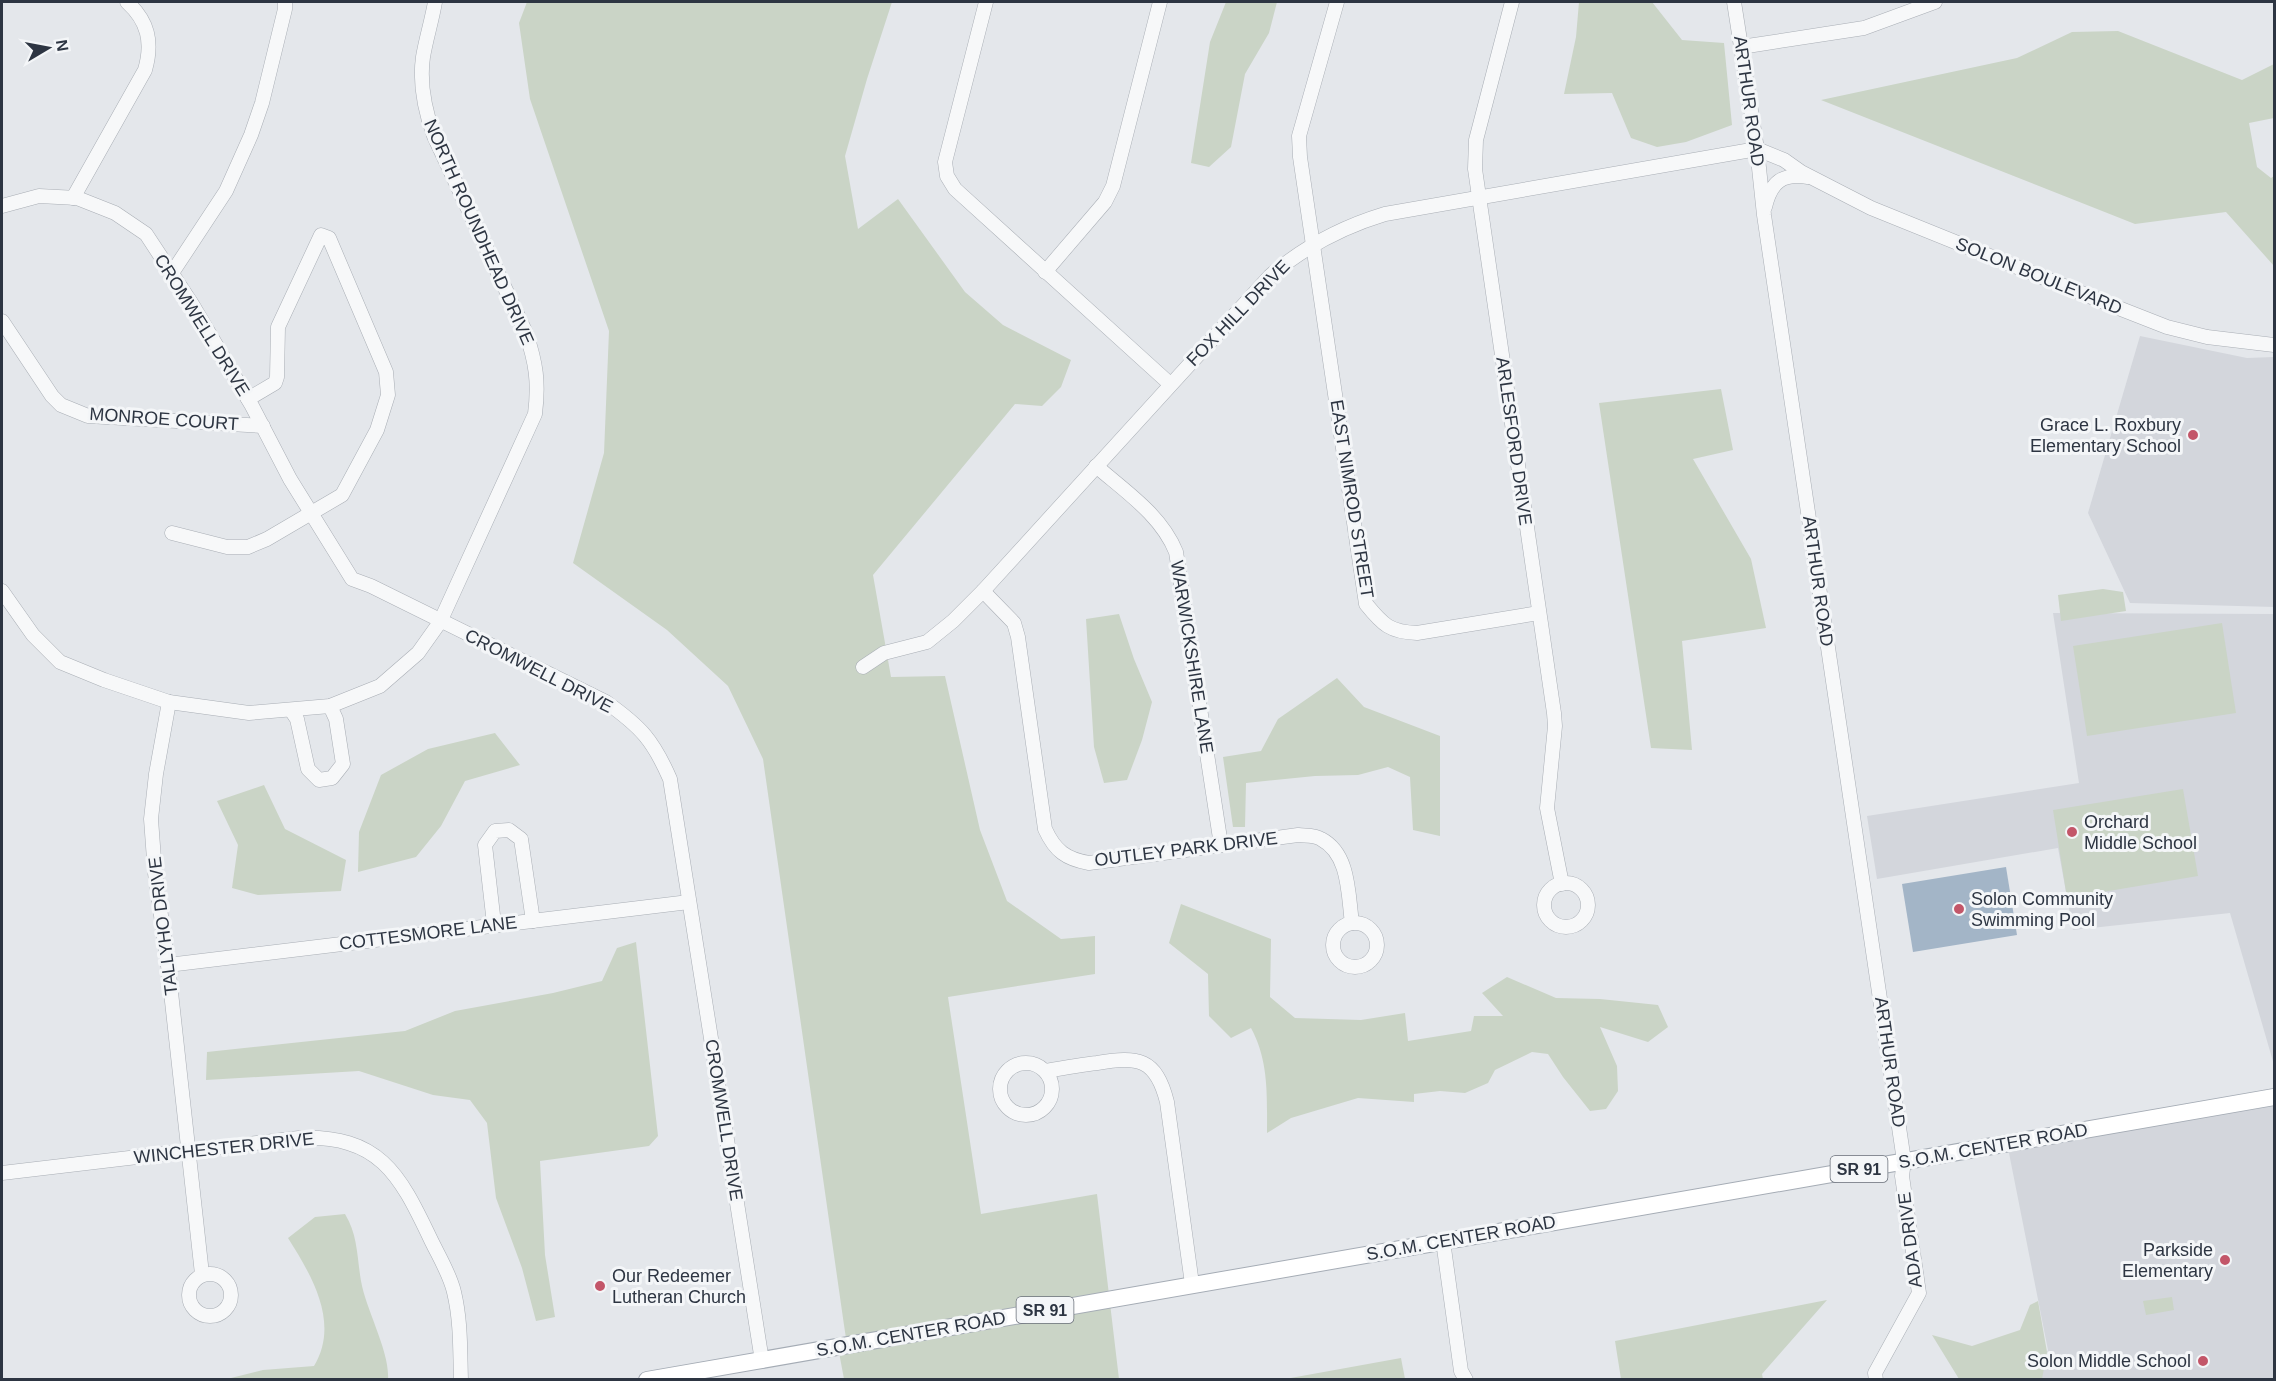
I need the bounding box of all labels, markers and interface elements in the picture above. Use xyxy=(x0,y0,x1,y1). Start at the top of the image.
north arrow xyxy=(18,18,78,78)
street label: ARTHUR ROAD xyxy=(1730,34,1768,168)
text: N xyxy=(53,38,72,53)
street label: NORTH ROUNDHEAD DRIVE xyxy=(420,116,538,348)
street label: SOLON BOULEVARD xyxy=(1953,233,2125,319)
street label: CROMWELL DRIVE xyxy=(150,250,254,400)
street label: FOX HILL DRIVE xyxy=(1182,256,1294,370)
street label: ARLESFORD DRIVE xyxy=(1492,355,1536,527)
street label: EAST NIMROD STREET xyxy=(1326,398,1378,600)
street label: MONROE COURT xyxy=(89,404,239,434)
place label: Grace L. Roxbury Elementary School xyxy=(2030,415,2181,456)
marker: Grace L. Roxbury Elementary School xyxy=(2186,428,2200,442)
street label: ARTHUR ROAD xyxy=(1799,514,1837,648)
street label: WARWICKSHIRE LANE xyxy=(1167,559,1217,755)
street label: CROMWELL DRIVE xyxy=(462,625,616,717)
place label: Orchard Middle School xyxy=(2084,812,2197,853)
marker: Orchard Middle School xyxy=(2065,825,2079,839)
street label: OUTLEY PARK DRIVE xyxy=(1093,828,1279,870)
street label: TALLYHO DRIVE xyxy=(145,856,181,996)
place label: Solon Community Swimming Pool xyxy=(1971,889,2113,930)
marker: Solon Community Swimming Pool xyxy=(1952,902,1966,916)
street label: COTTESMORE LANE xyxy=(338,912,518,954)
street label: ARTHUR ROAD xyxy=(1871,995,1909,1129)
street label: CROMWELL DRIVE xyxy=(701,1038,747,1202)
street label: S.O.M. CENTER ROAD xyxy=(1897,1119,2089,1173)
street label: WINCHESTER DRIVE xyxy=(133,1129,315,1167)
road number: SR 91 xyxy=(1830,1156,1888,1182)
street label: ADA DRIVE xyxy=(1894,1191,1926,1289)
street label: S.O.M. CENTER ROAD xyxy=(1365,1211,1557,1265)
place label: Parkside Elementary xyxy=(2122,1240,2213,1281)
marker: Parkside Elementary xyxy=(2218,1253,2232,1267)
place label: Our Redeemer Lutheran Church xyxy=(612,1266,746,1307)
marker: Our Redeemer Lutheran Church xyxy=(593,1279,607,1293)
road number: SR 91 xyxy=(1016,1297,1074,1323)
street label: S.O.M. CENTER ROAD xyxy=(815,1307,1007,1361)
place label: Solon Middle School xyxy=(2027,1351,2191,1371)
marker: Solon Middle School xyxy=(2196,1354,2210,1368)

